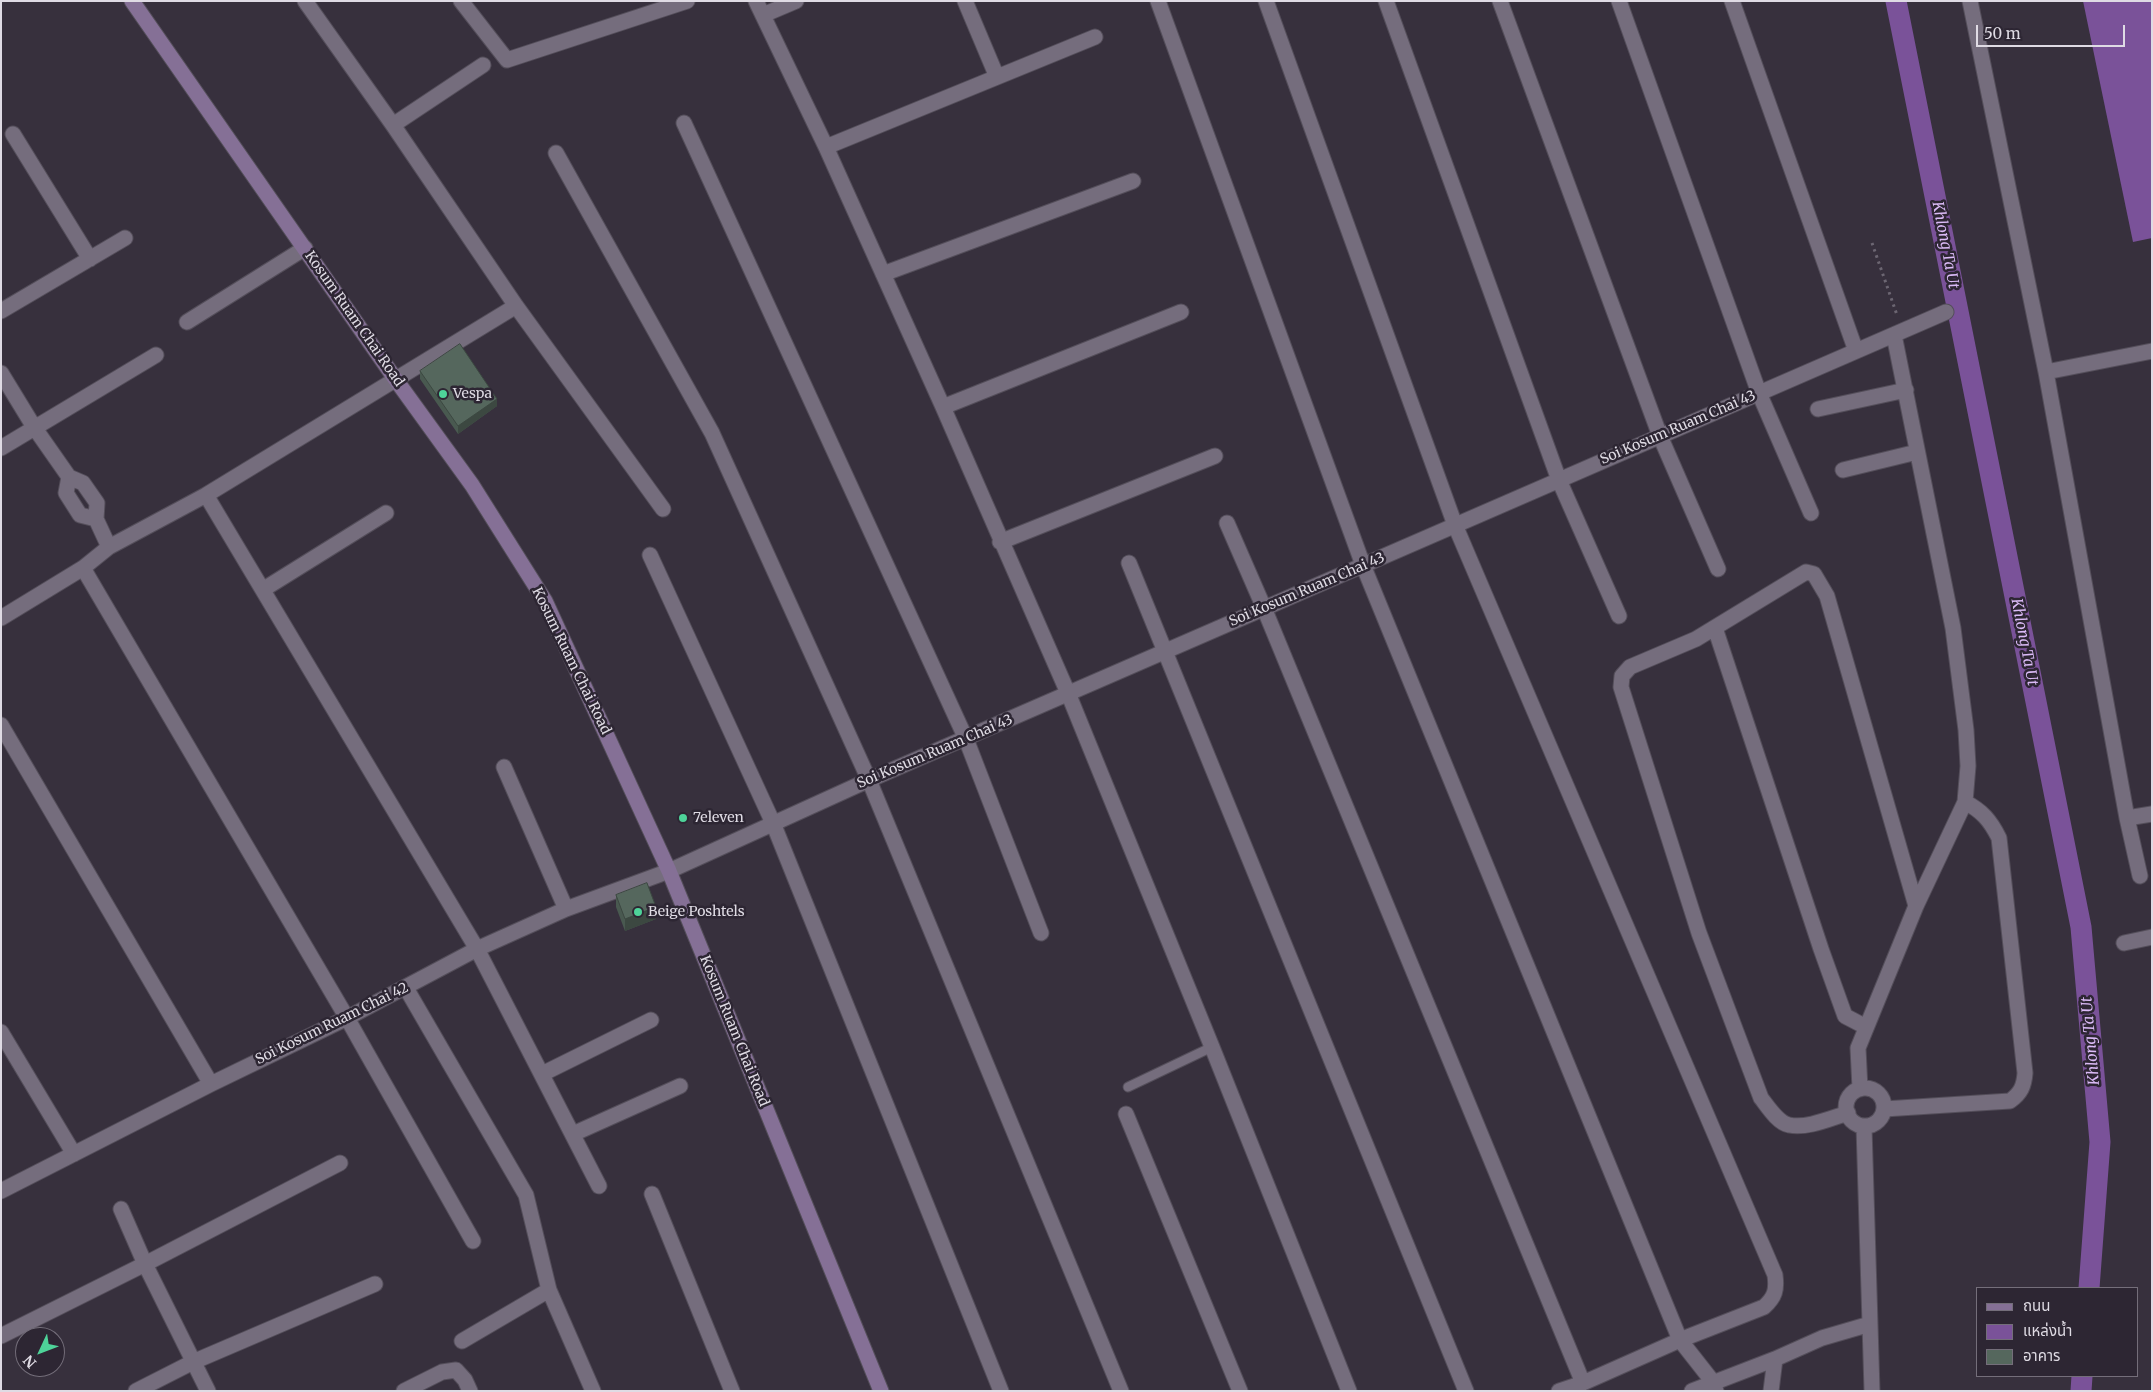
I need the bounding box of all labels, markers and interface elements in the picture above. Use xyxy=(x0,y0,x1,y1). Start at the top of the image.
scale bar xyxy=(1978,15,2127,47)
text: 50 m xyxy=(1984,24,2021,43)
water label: Khlong Ta Ut xyxy=(1928,200,1962,290)
street label: Kosum Ruam Chai Road xyxy=(301,248,407,390)
place label: Vespa xyxy=(453,386,492,402)
marker: Vespa xyxy=(437,388,449,400)
street label: Soi Kosum Ruam Chai 43 xyxy=(1598,388,1758,468)
street label: Soi Kosum Ruam Chai 43 xyxy=(1227,550,1387,630)
street label: Kosum Ruam Chai Road xyxy=(528,585,614,737)
water label: Khlong Ta Ut xyxy=(2007,597,2041,687)
street label: Soi Kosum Ruam Chai 43 xyxy=(855,712,1015,792)
place label: 7eleven xyxy=(693,810,744,826)
marker: 7eleven xyxy=(677,812,689,824)
place label: Beige Poshtels xyxy=(648,904,745,920)
marker: Beige Poshtels xyxy=(632,906,644,918)
street label: Kosum Ruam Chai Road xyxy=(696,953,772,1109)
street label: Soi Kosum Ruam Chai 42 xyxy=(253,980,411,1068)
water label: Khlong Ta Ut xyxy=(2078,996,2104,1086)
legend xyxy=(1976,1287,2138,1377)
text: ถนน xyxy=(2023,1296,2050,1315)
text: แหล่งน้ำ xyxy=(2023,1321,2072,1340)
north arrow xyxy=(15,1327,65,1377)
text: อาคาร xyxy=(2023,1346,2060,1365)
text: N xyxy=(19,1351,40,1372)

